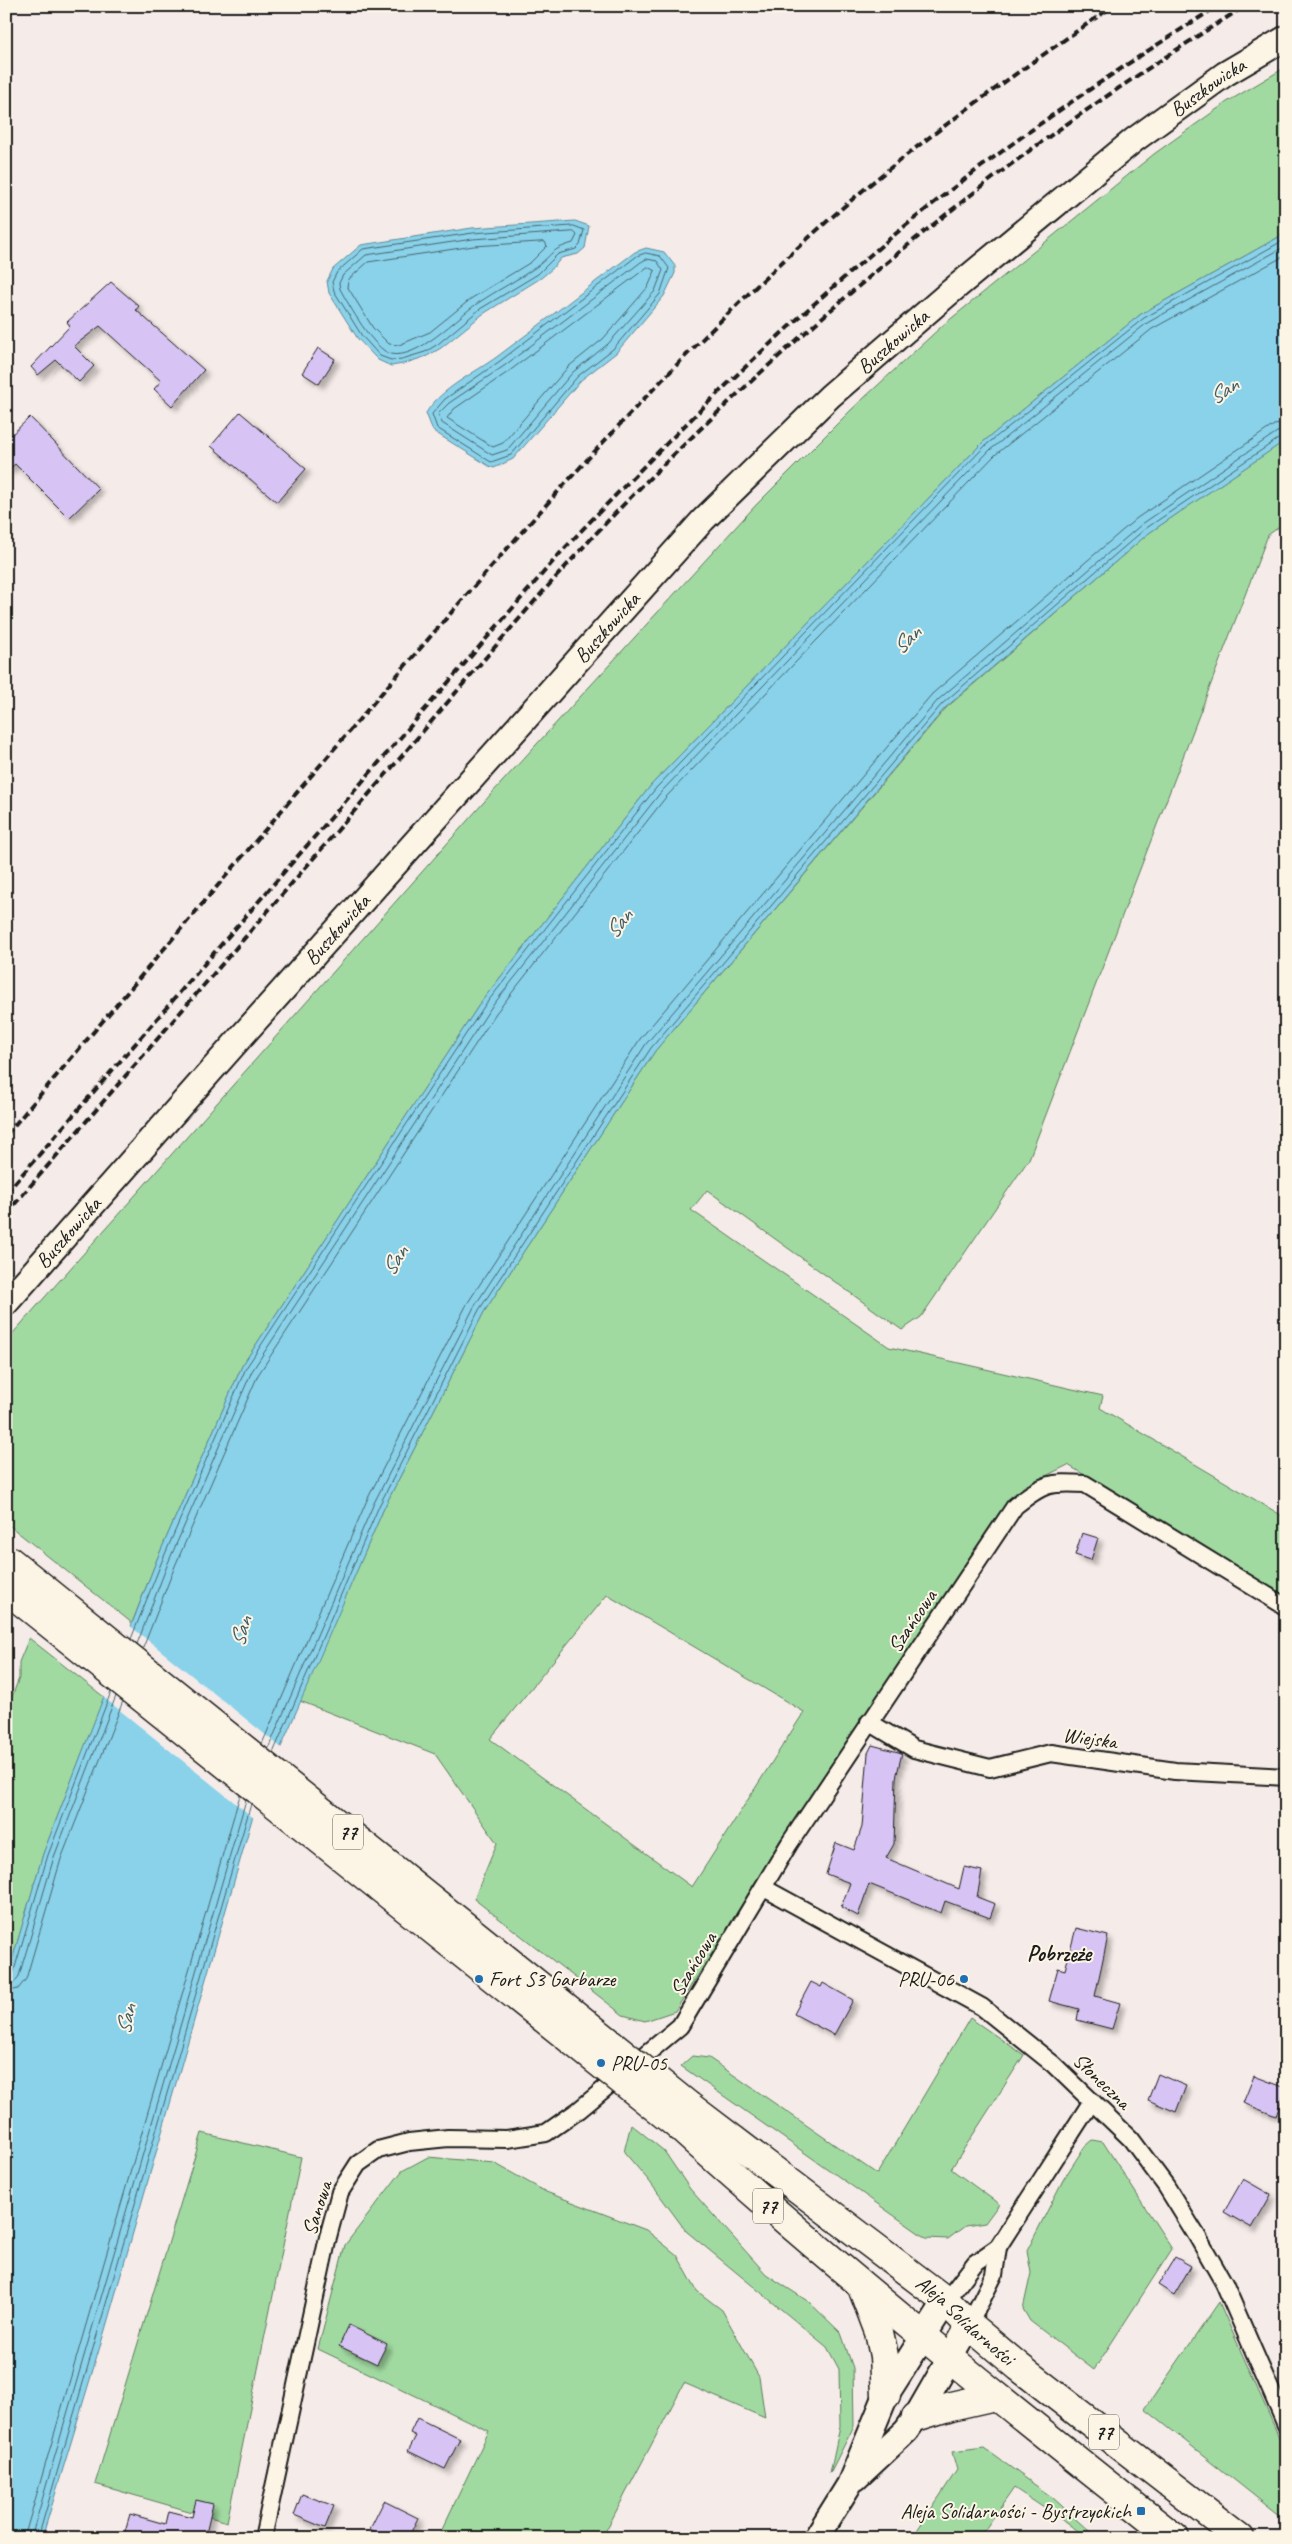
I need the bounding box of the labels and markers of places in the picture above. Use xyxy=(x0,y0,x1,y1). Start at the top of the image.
place label: Fort S3 Garbarze xyxy=(489,1966,617,1992)
place label: PRU-06 xyxy=(898,1966,955,1992)
marker: Fort S3 Garbarze xyxy=(473,1973,485,1985)
marker: PRU-06 xyxy=(958,1973,970,1985)
place label: PRU-05 xyxy=(611,2050,669,2076)
marker: PRU-05 xyxy=(595,2057,607,2069)
place label: Aleja Solidarności - Bystrzyckich xyxy=(900,2498,1132,2524)
marker: Aleja Solidarności - Bystrzyckich xyxy=(1135,2505,1147,2517)

